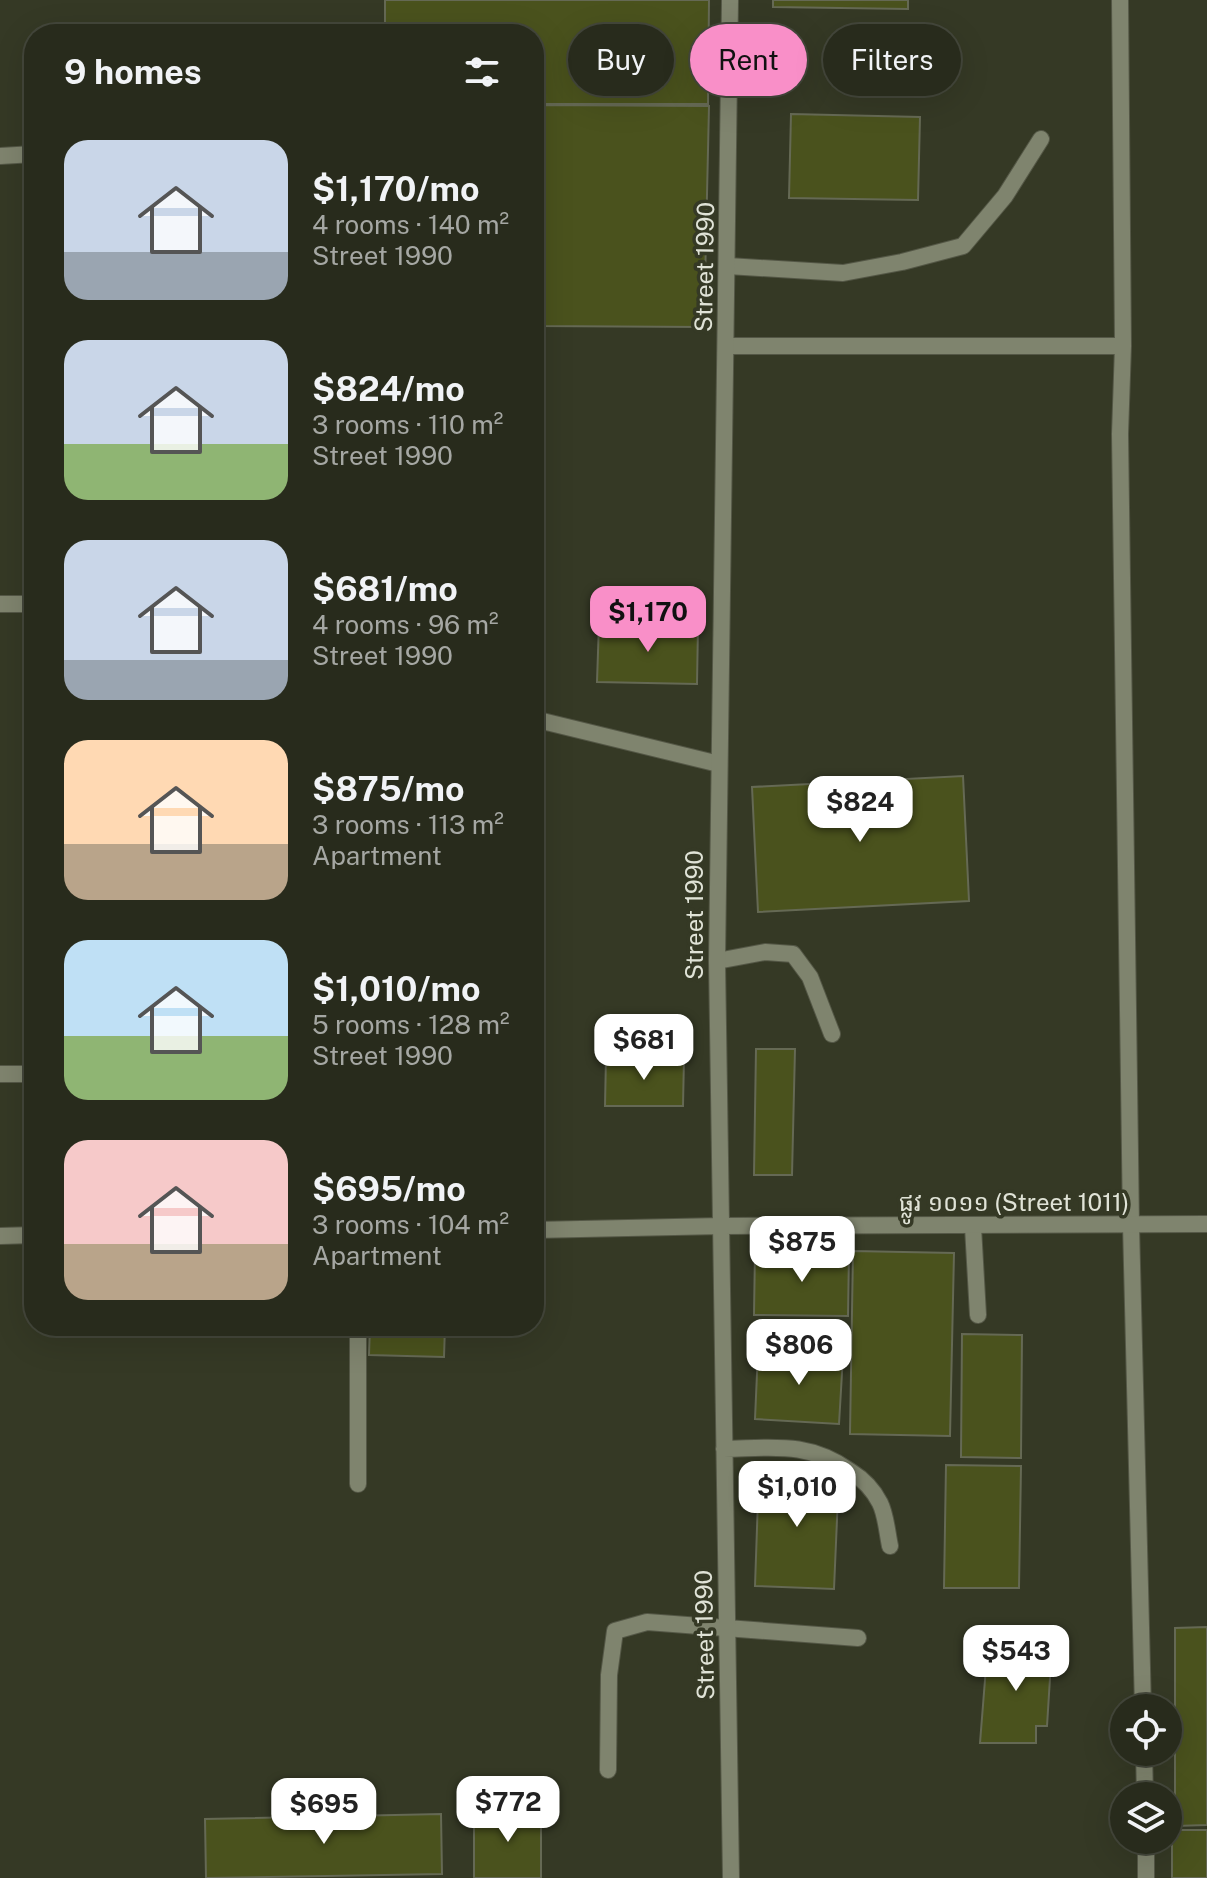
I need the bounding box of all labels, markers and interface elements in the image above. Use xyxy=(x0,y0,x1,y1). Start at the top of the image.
chip: Buy xyxy=(568,24,674,96)
chip: Rent xyxy=(690,24,807,96)
chip: Filters xyxy=(823,24,961,96)
icon: filters xyxy=(460,50,504,94)
text: 9 homes xyxy=(64,52,202,92)
text: $1,170/mo xyxy=(312,169,480,209)
icon: home xyxy=(128,172,224,268)
street label: Street 1990 xyxy=(689,202,719,332)
text: 4 rooms · 140 m² xyxy=(312,209,509,240)
text: Street 1990 xyxy=(312,240,453,271)
text: $824/mo xyxy=(312,369,465,409)
icon: home xyxy=(128,372,224,468)
text: 3 rooms · 110 m² xyxy=(312,409,503,440)
text: Street 1990 xyxy=(312,440,453,471)
text: $681/mo xyxy=(312,569,458,609)
icon: home xyxy=(128,572,224,668)
pin: $1,170 xyxy=(583,586,713,654)
text: $1,170 xyxy=(608,596,688,627)
text: 4 rooms · 96 m² xyxy=(312,609,498,640)
text: Street 1990 xyxy=(312,640,453,671)
text: $875/mo xyxy=(312,769,465,809)
icon: home xyxy=(128,772,224,868)
pin: $824 xyxy=(813,776,907,844)
text: $824 xyxy=(826,786,894,817)
text: 3 rooms · 113 m² xyxy=(312,809,504,840)
text: Apartment xyxy=(312,840,442,871)
street label: Street 1990 xyxy=(680,850,708,980)
text: $1,010/mo xyxy=(312,969,480,1009)
icon: home xyxy=(128,972,224,1068)
text: 5 rooms · 128 m² xyxy=(312,1009,509,1040)
pin: $681 xyxy=(597,1014,691,1082)
text: $681 xyxy=(612,1024,676,1055)
text: Street 1990 xyxy=(312,1040,453,1071)
text: $695/mo xyxy=(312,1169,466,1209)
icon: home xyxy=(128,1172,224,1268)
street label: ផ្លូវ ១០១១ (Street 1011) xyxy=(899,1188,1129,1225)
text: 3 rooms · 104 m² xyxy=(312,1209,509,1240)
pin: $875 xyxy=(755,1216,849,1284)
text: $875 xyxy=(768,1226,836,1257)
text: Apartment xyxy=(312,1240,442,1271)
pin: $806 xyxy=(752,1319,846,1387)
text: $806 xyxy=(765,1329,833,1360)
pin: $1,010 xyxy=(732,1461,862,1529)
text: $1,010 xyxy=(757,1471,837,1502)
street label: Street 1990 xyxy=(689,1570,719,1700)
pin: $543 xyxy=(969,1625,1063,1693)
text: $543 xyxy=(981,1635,1051,1666)
map controls xyxy=(1110,1694,1182,1854)
button: locate xyxy=(1110,1694,1182,1766)
pin: $772 xyxy=(461,1776,555,1844)
pin: $695 xyxy=(277,1778,371,1846)
button: layers xyxy=(1110,1782,1182,1854)
text: $772 xyxy=(475,1786,542,1817)
text: $695 xyxy=(289,1788,359,1819)

